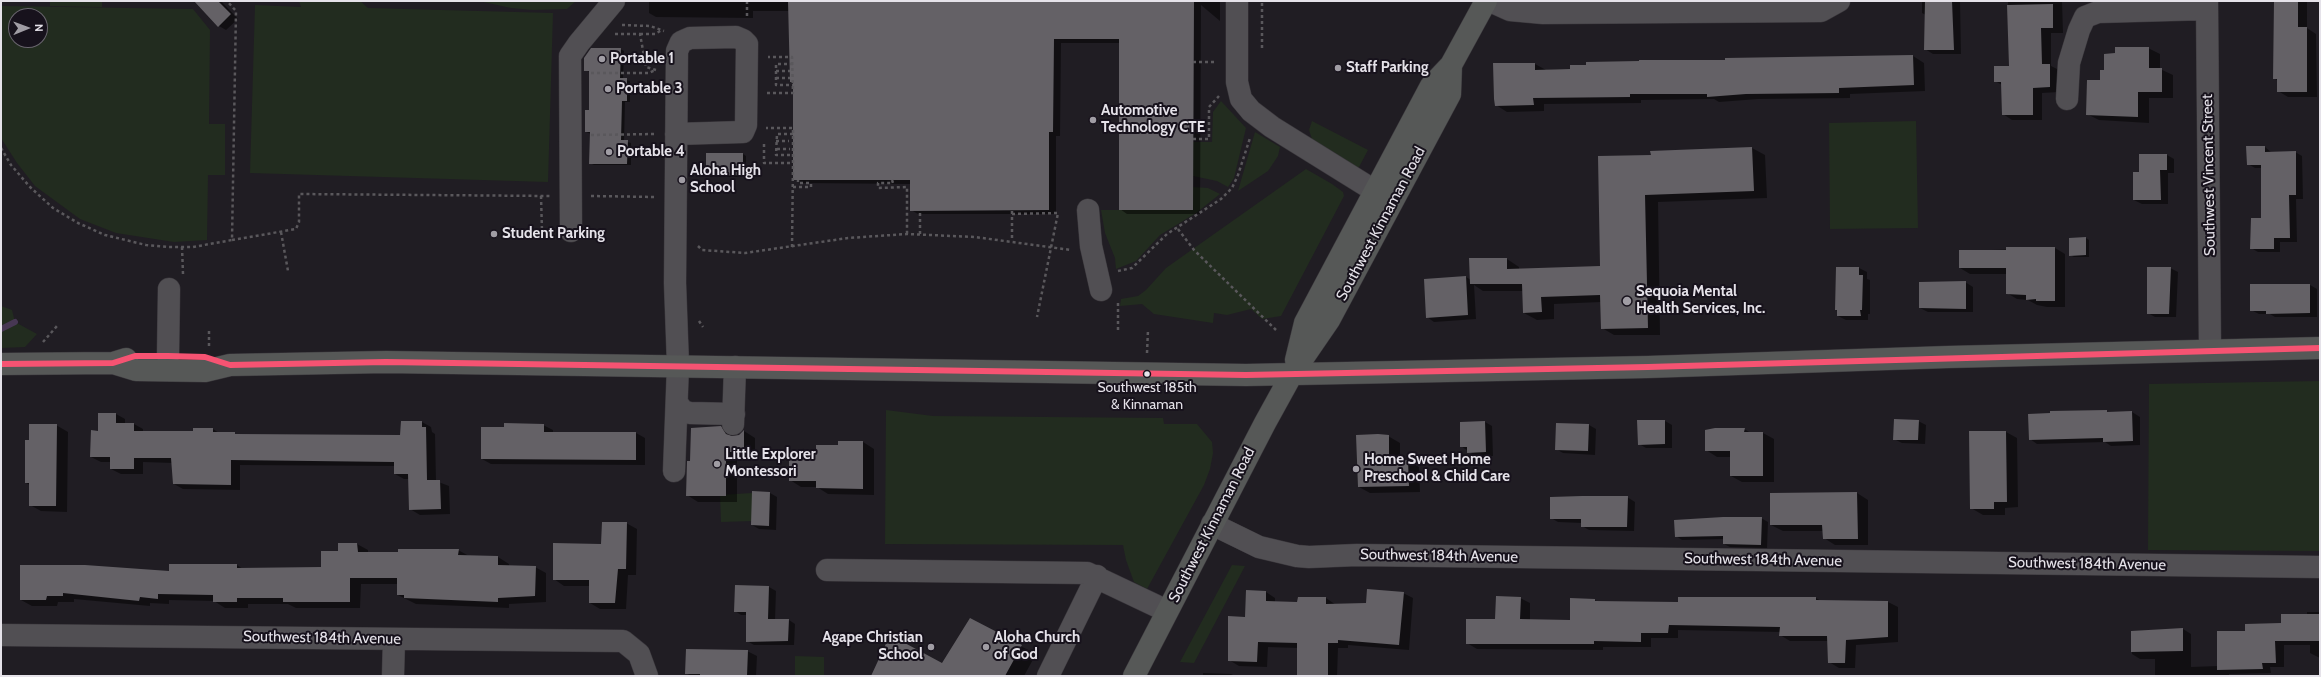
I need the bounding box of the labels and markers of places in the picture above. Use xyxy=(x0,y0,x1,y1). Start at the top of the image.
place label: Portable 1 xyxy=(610,50,674,68)
marker: Portable 1 xyxy=(597,54,607,64)
place label: Staff Parking xyxy=(1346,59,1428,77)
marker: Staff Parking xyxy=(1333,63,1343,73)
place label: Portable 3 xyxy=(616,80,683,98)
marker: Portable 3 xyxy=(603,84,613,94)
place label: Automotive Technology CTE xyxy=(1101,102,1205,137)
marker: Automotive Technology CTE xyxy=(1088,115,1098,125)
place label: Portable 4 xyxy=(617,143,685,161)
marker: Portable 4 xyxy=(604,147,614,157)
place label: Aloha High School xyxy=(690,162,761,197)
marker: Aloha High School xyxy=(677,175,687,185)
place label: Student Parking xyxy=(502,225,605,243)
marker: Student Parking xyxy=(489,229,499,239)
place label: Sequoia Mental Health Services, Inc. xyxy=(1636,283,1765,318)
marker: Sequoia Mental Health Services, Inc. xyxy=(1621,295,1633,307)
marker: Southwest 185th & Kinnaman xyxy=(1142,369,1152,379)
place label: Southwest 185th & Kinnaman xyxy=(1097,380,1197,412)
place label: Little Explorer Montessori xyxy=(725,446,816,481)
place label: Home Sweet Home Preschool & Child Care xyxy=(1364,451,1510,486)
marker: Little Explorer Montessori xyxy=(712,459,722,469)
marker: Home Sweet Home Preschool & Child Care xyxy=(1351,464,1361,474)
place label: Agape Christian School xyxy=(822,629,923,664)
place label: Aloha Church of God xyxy=(994,629,1080,664)
marker: Agape Christian School xyxy=(926,642,936,652)
marker: Aloha Church of God xyxy=(981,642,991,652)

